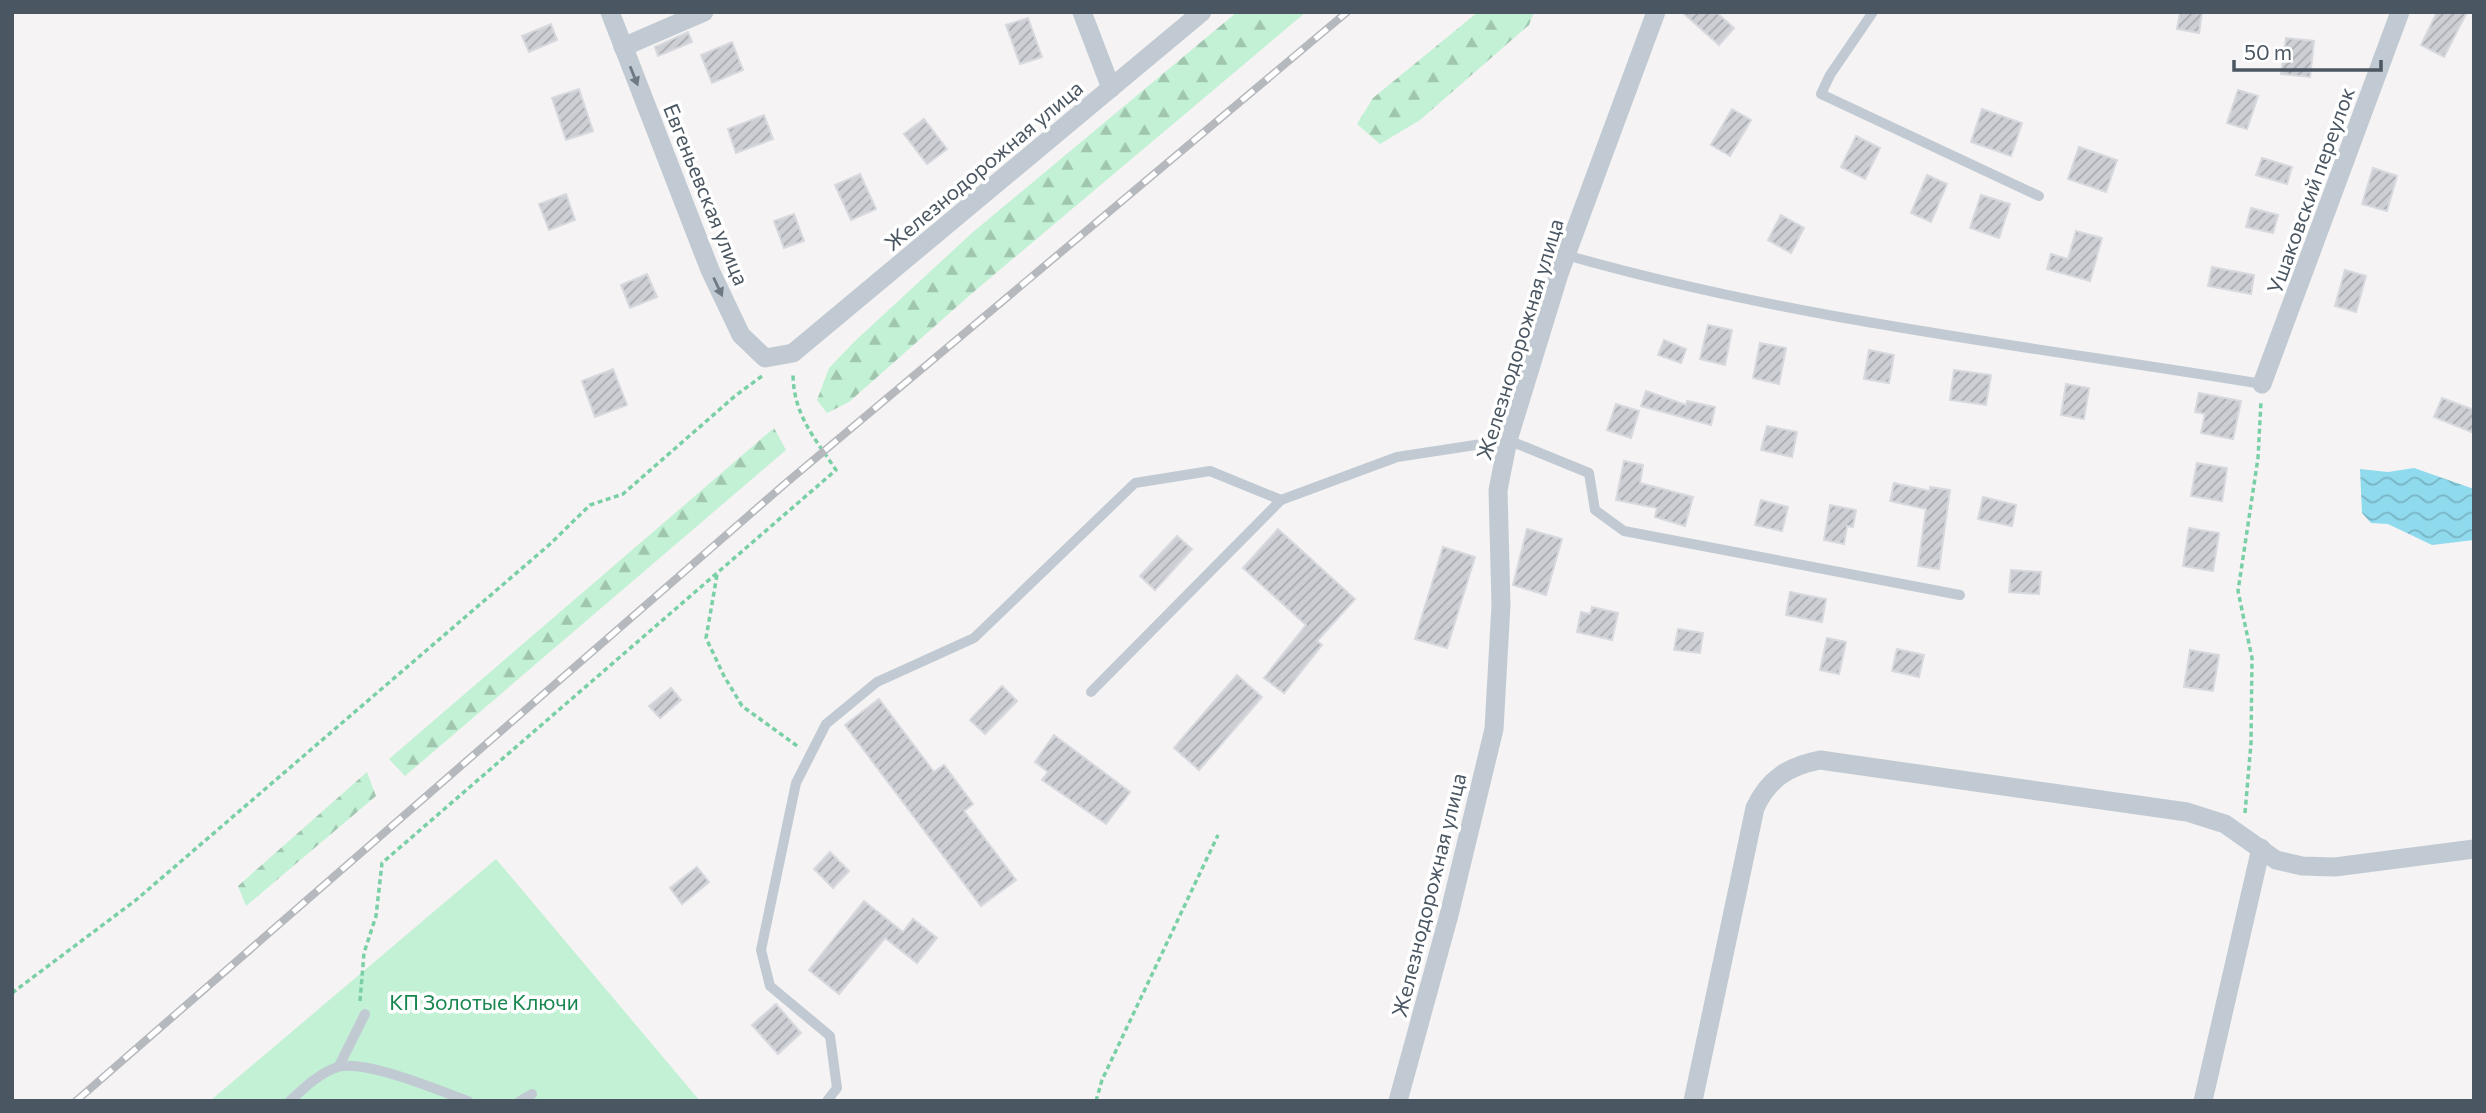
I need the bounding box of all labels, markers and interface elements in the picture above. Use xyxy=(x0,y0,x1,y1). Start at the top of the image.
scale bar xyxy=(2234,28,2381,72)
text: 50 m xyxy=(2244,39,2292,64)
one-way arrow xyxy=(629,65,640,86)
street label: Железнодорожная улица xyxy=(879,75,1087,255)
street label: Ушаковский переулок xyxy=(2261,83,2359,297)
street label: Евгеньевская улица xyxy=(659,100,755,288)
street label: Железнодорожная улица xyxy=(1470,215,1568,463)
one-way arrow xyxy=(712,277,724,297)
street label: Железнодорожная улица xyxy=(1386,770,1470,1020)
park label: КП Золотые Ключи xyxy=(389,989,579,1014)

